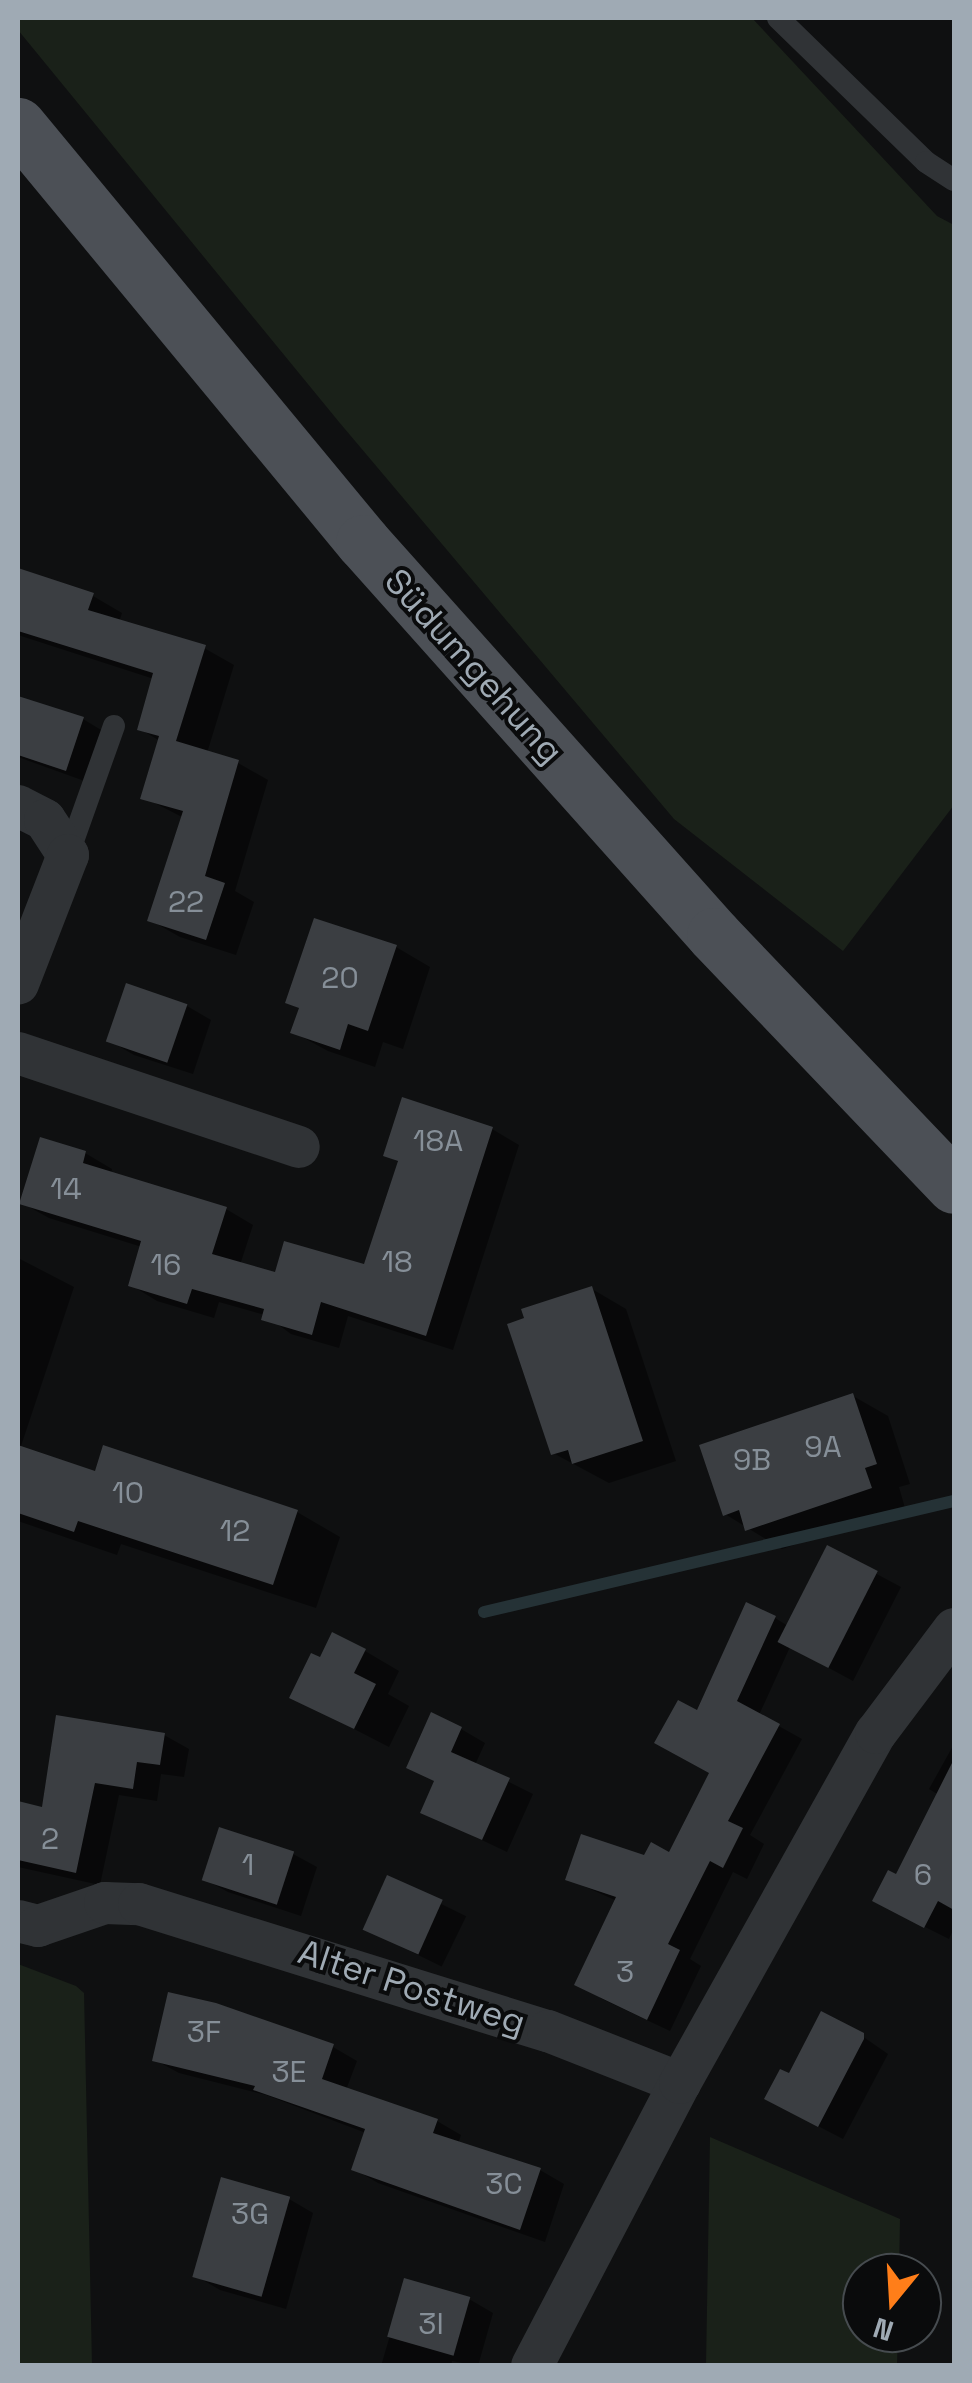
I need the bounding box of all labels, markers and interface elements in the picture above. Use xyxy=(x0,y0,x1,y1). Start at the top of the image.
street label: Südumgehung xyxy=(376,560,572,772)
house number: 22 xyxy=(168,884,204,920)
house number: 20 xyxy=(321,960,359,996)
house number: 18A xyxy=(413,1123,463,1159)
house number: 14 xyxy=(50,1171,82,1207)
house number: 18 xyxy=(381,1244,413,1280)
house number: 16 xyxy=(151,1247,181,1283)
house number: 9A xyxy=(804,1429,842,1465)
house number: 9B xyxy=(733,1442,771,1478)
house number: 10 xyxy=(112,1475,144,1511)
house number: 12 xyxy=(220,1513,250,1549)
house number: 2 xyxy=(41,1821,59,1857)
house number: 1 xyxy=(242,1847,254,1883)
house number: 6 xyxy=(914,1857,932,1893)
street label: Alter Postweg xyxy=(293,1931,531,2043)
house number: 3 xyxy=(616,1954,634,1990)
house number: 3F xyxy=(187,2014,221,2050)
house number: 3E xyxy=(271,2054,307,2090)
house number: 3C xyxy=(485,2166,523,2202)
house number: 3G xyxy=(231,2196,269,2232)
north arrow xyxy=(842,2253,942,2353)
house number: 3I xyxy=(418,2306,444,2342)
text: N xyxy=(869,2310,898,2350)

